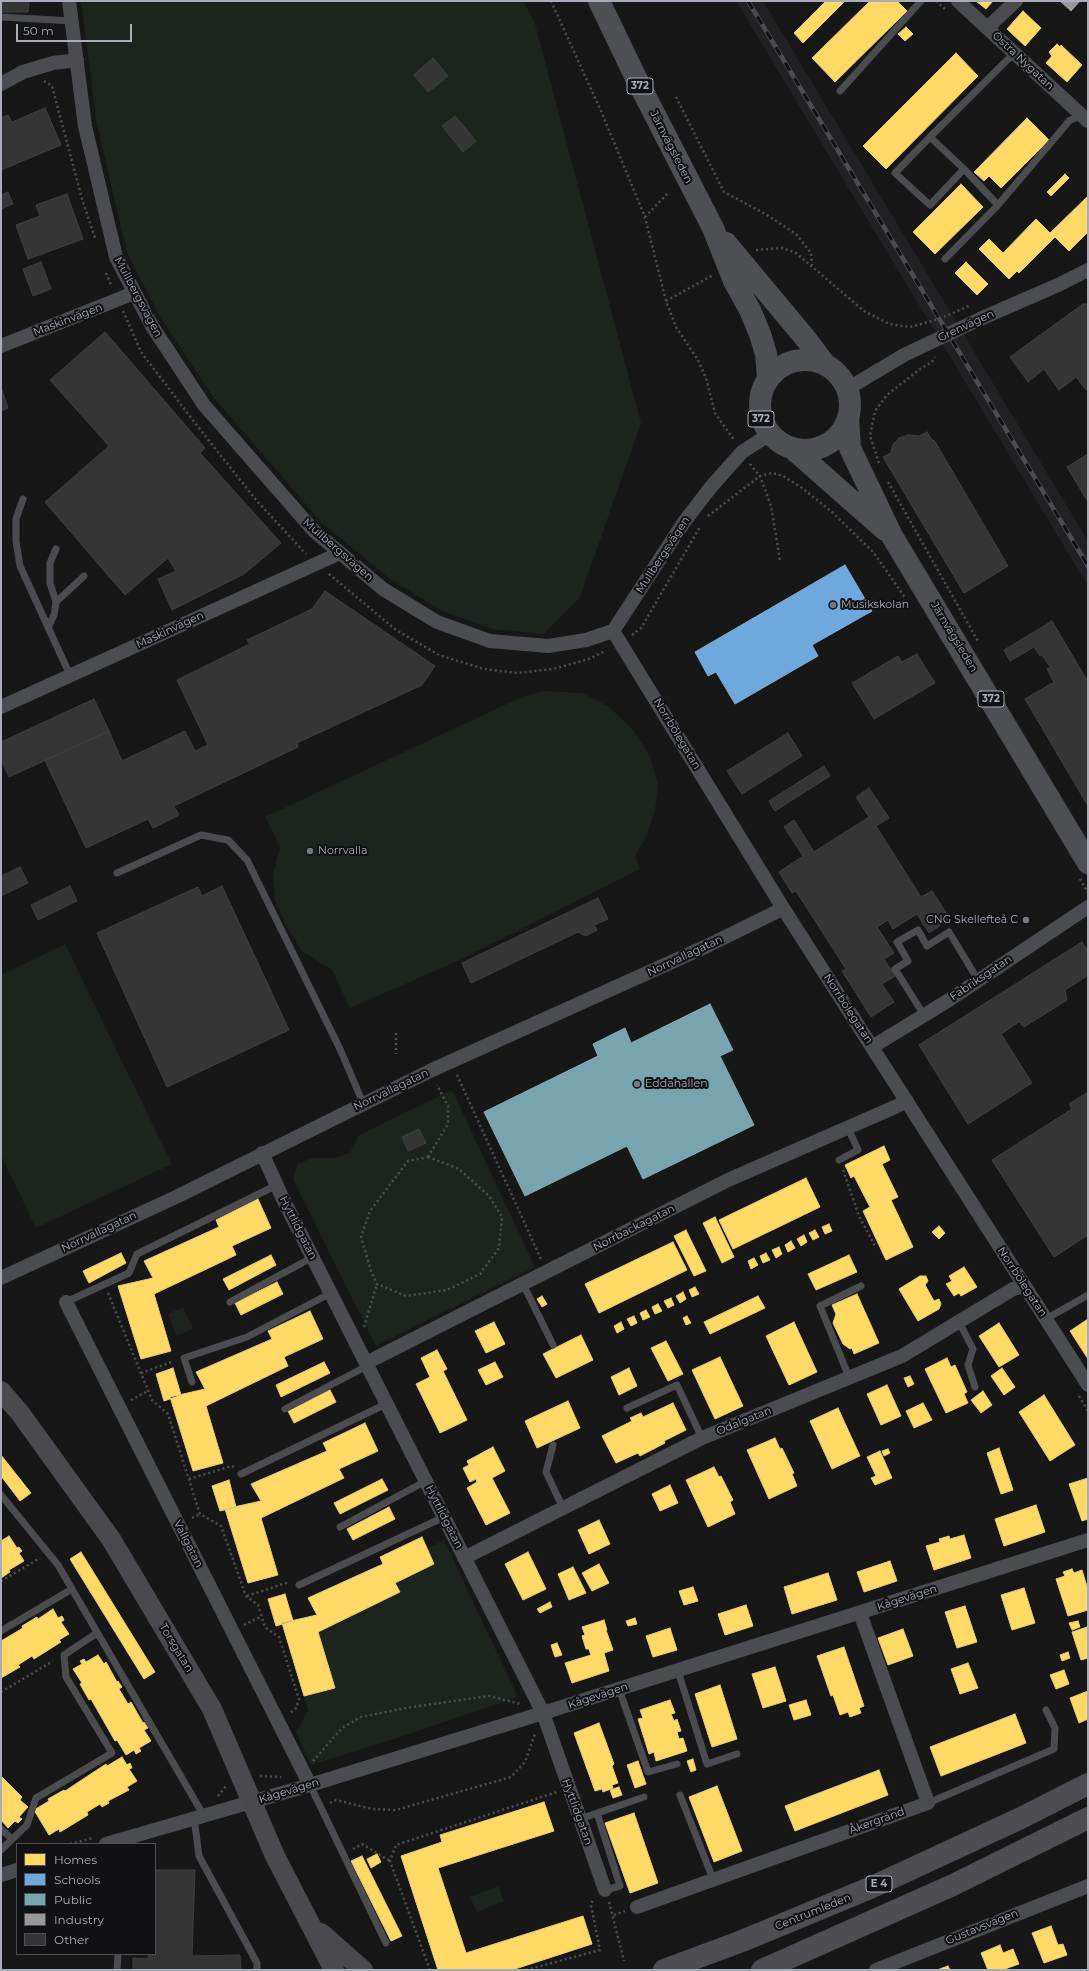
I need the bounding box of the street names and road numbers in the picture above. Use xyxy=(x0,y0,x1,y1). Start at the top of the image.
street label: Östra Nygatan xyxy=(989,29,1057,93)
road number: 372 xyxy=(627,78,653,94)
street label: Järnvägsleden xyxy=(647,108,695,186)
street label: Mullbergsvägen xyxy=(111,255,165,339)
street label: Maskinvägen xyxy=(32,301,104,339)
street label: Grenvägen xyxy=(936,307,996,345)
road number: 372 xyxy=(748,411,774,427)
street label: Mullbergsvägen xyxy=(633,514,693,596)
street label: Mullbergsvägen xyxy=(300,516,376,584)
street label: Järnvägsleden xyxy=(928,599,980,675)
street label: Maskinvägen xyxy=(134,609,206,651)
road number: 372 xyxy=(978,691,1004,707)
street label: Norrbölegatan xyxy=(651,696,703,772)
street label: Norrvallagatan xyxy=(645,933,725,979)
street label: Fabriksgatan xyxy=(947,952,1015,1004)
street label: Norrbölegatan xyxy=(821,972,875,1046)
street label: Norrvallagatan xyxy=(351,1066,431,1114)
street label: Hyttlidgatan xyxy=(276,1194,320,1262)
street label: Norrbackagatan xyxy=(591,1202,677,1254)
street label: Norrvallagatan xyxy=(59,1209,139,1255)
street label: Norrbölegatan xyxy=(995,1245,1049,1319)
street label: Odalgatan xyxy=(714,1404,774,1438)
street label: Hyttlidgatan xyxy=(422,1483,466,1551)
street label: Vallgatan xyxy=(170,1518,206,1570)
street label: Kågevägen xyxy=(875,1582,939,1614)
street label: Torsgatan xyxy=(156,1621,196,1675)
street label: Kågevägen xyxy=(566,1680,630,1712)
street label: Kågevägen xyxy=(257,1776,321,1806)
street label: Hyttlidgatan xyxy=(559,1777,595,1847)
street label: Åkergränd xyxy=(847,1805,907,1837)
road number: E 4 xyxy=(866,1876,892,1892)
street label: Centrumleden xyxy=(773,1891,853,1933)
street label: Gustavsvägen xyxy=(944,1906,1020,1948)

